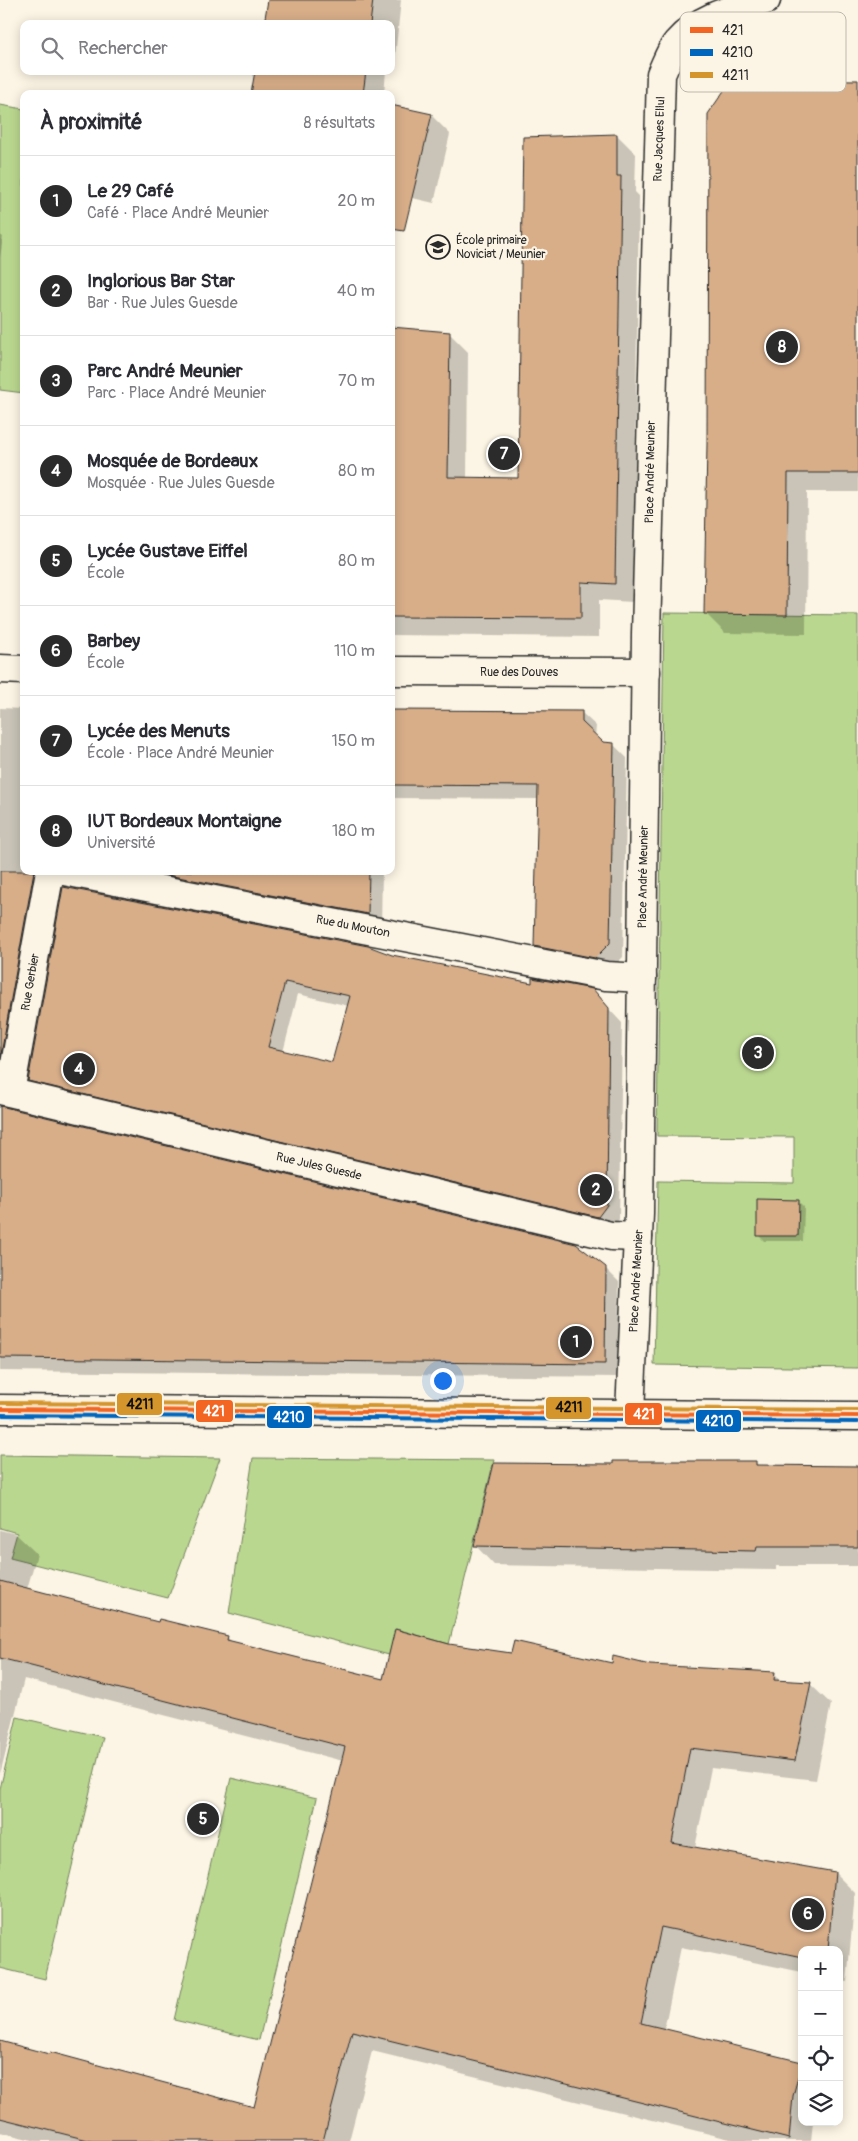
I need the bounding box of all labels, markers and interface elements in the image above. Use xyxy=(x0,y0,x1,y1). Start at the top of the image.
legend xyxy=(680,12,846,92)
search box xyxy=(20,20,395,75)
text: 421 xyxy=(722,22,743,39)
icon: search xyxy=(38,34,66,62)
text: Rechercher xyxy=(78,36,168,60)
text: 4210 xyxy=(722,44,753,61)
text: 4211 xyxy=(722,67,749,84)
street label: Rue Jacques Ellul xyxy=(651,96,668,182)
text: À proximité xyxy=(40,109,143,136)
text: 8 résultats xyxy=(304,113,375,133)
text: Le 29 Café xyxy=(87,179,174,203)
text: 1 xyxy=(53,191,59,211)
text: 20 m xyxy=(337,191,375,211)
text: Café · Place André Meunier xyxy=(87,203,269,223)
place label: École primaire Noviciat / Meunier xyxy=(456,232,546,262)
school or university icon: École primaire Noviciat / Meunier xyxy=(425,234,451,260)
text: Inglorious Bar Star xyxy=(87,269,235,293)
text: 2 xyxy=(52,281,60,301)
text: 40 m xyxy=(337,281,375,301)
text: Bar · Rue Jules Guesde xyxy=(87,293,238,313)
pin: 8 xyxy=(766,328,798,366)
text: Parc André Meunier xyxy=(87,359,242,383)
text: 3 xyxy=(52,371,60,391)
text: 70 m xyxy=(338,371,375,391)
text: Parc · Place André Meunier xyxy=(87,383,266,403)
street label: Place André Meunier xyxy=(642,420,659,524)
pin: 7 xyxy=(488,435,520,473)
text: Mosquée de Bordeaux xyxy=(87,449,258,473)
text: 4 xyxy=(51,461,61,481)
text: 80 m xyxy=(338,461,375,481)
text: Mosquée · Rue Jules Guesde xyxy=(87,473,275,493)
text: Lycée Gustave Eiffel xyxy=(87,539,248,563)
text: 5 xyxy=(52,551,60,571)
text: 80 m xyxy=(338,551,375,571)
text: École xyxy=(87,563,124,583)
text: Barbey xyxy=(87,629,140,653)
text: 6 xyxy=(51,641,61,661)
text: 110 m xyxy=(334,641,375,661)
text: École xyxy=(87,653,124,673)
street label: Rue des Douves xyxy=(480,665,559,680)
text: Lycée des Menuts xyxy=(87,719,230,743)
text: 7 xyxy=(52,731,60,751)
text: 150 m xyxy=(331,731,375,751)
text: École · Place André Meunier xyxy=(87,743,274,763)
text: IUT Bordeaux Montaigne xyxy=(87,809,281,833)
text: 8 xyxy=(52,821,60,841)
text: 180 m xyxy=(332,821,375,841)
street label: Place André Meunier xyxy=(635,825,652,929)
text: Université xyxy=(87,833,156,853)
street label: Rue du Mouton xyxy=(315,912,391,941)
street label: Rue Gerbier xyxy=(18,952,43,1012)
pin: 3 xyxy=(742,1034,774,1072)
pin: 4 xyxy=(63,1050,95,1088)
street label: Rue Jules Guesde xyxy=(275,1149,363,1184)
pin: 2 xyxy=(580,1171,612,1209)
street label: Place André Meunier xyxy=(626,1228,647,1333)
pin: 1 xyxy=(560,1323,592,1361)
your location xyxy=(430,1368,456,1394)
line badge: 4211 xyxy=(116,1392,163,1416)
text: 4211 xyxy=(127,1396,153,1413)
line badge: 4211 xyxy=(545,1396,592,1420)
line badge: 421 xyxy=(195,1399,234,1423)
text: 4211 xyxy=(556,1399,582,1416)
line badge: 421 xyxy=(624,1402,663,1426)
text: 421 xyxy=(203,1403,225,1420)
line badge: 4210 xyxy=(266,1405,313,1429)
text: 421 xyxy=(633,1406,655,1423)
text: 4210 xyxy=(274,1409,305,1426)
line badge: 4210 xyxy=(695,1409,742,1433)
text: 4210 xyxy=(703,1413,734,1430)
pin: 5 xyxy=(187,1800,219,1838)
pin: 6 xyxy=(792,1895,824,1933)
map controls xyxy=(798,1946,843,2126)
button: + xyxy=(798,1946,843,1991)
button: − xyxy=(798,1991,843,2036)
button: locate xyxy=(798,2036,843,2081)
button: layers xyxy=(798,2081,843,2126)

